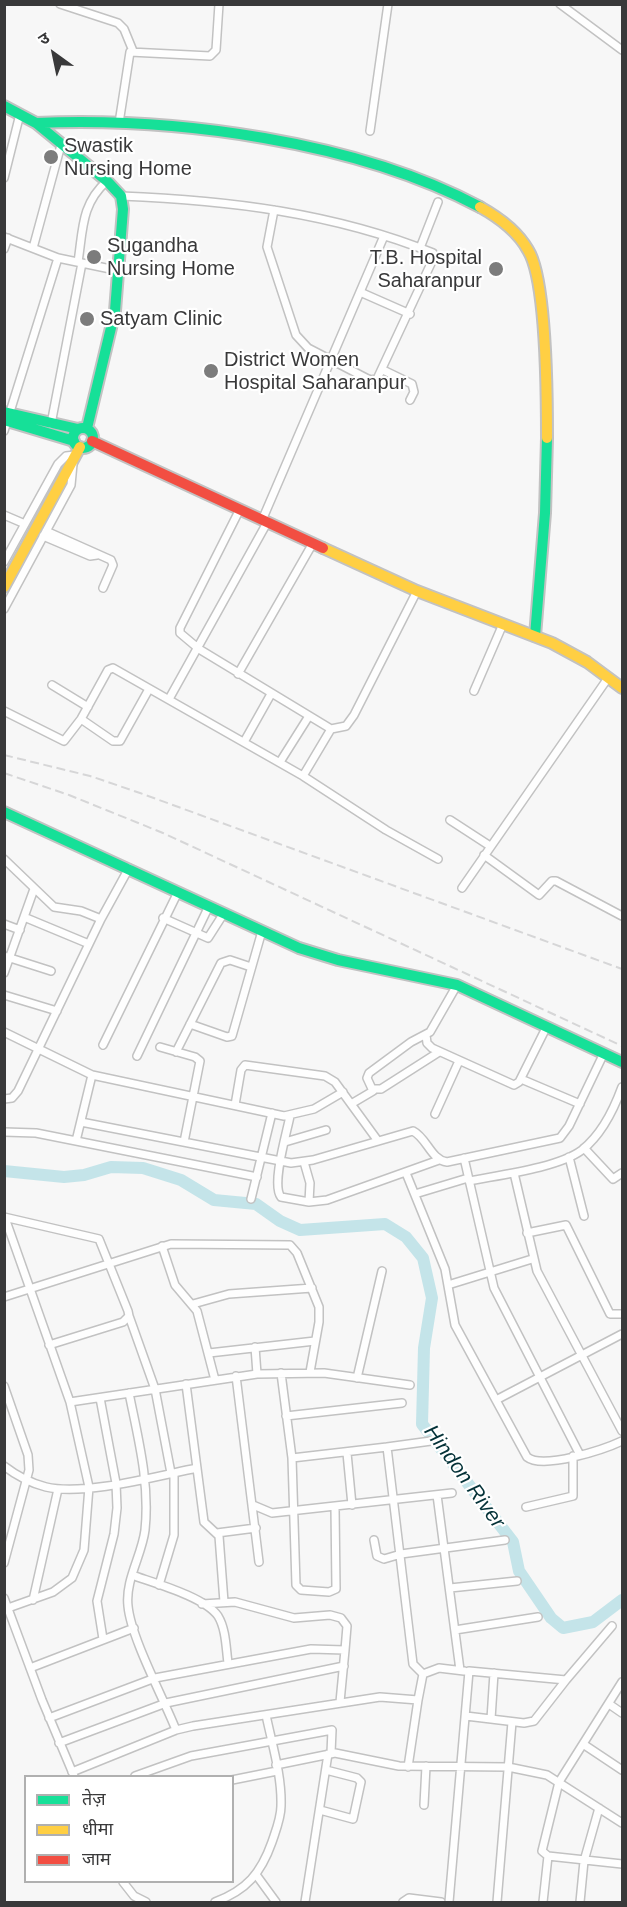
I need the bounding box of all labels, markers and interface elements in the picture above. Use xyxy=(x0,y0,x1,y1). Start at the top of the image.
north arrow xyxy=(24,24,84,84)
text: उ xyxy=(35,29,52,48)
place label: Swastik Nursing Home xyxy=(64,134,192,181)
marker: Swastik Nursing Home xyxy=(42,148,60,166)
place label: Sugandha Nursing Home xyxy=(107,234,235,281)
place label: T.B. Hospital Saharanpur xyxy=(370,246,482,293)
marker: Sugandha Nursing Home xyxy=(85,248,103,266)
marker: T.B. Hospital Saharanpur xyxy=(487,260,505,278)
place label: Satyam Clinic xyxy=(100,307,222,331)
marker: Satyam Clinic xyxy=(78,310,96,328)
place label: District Women Hospital Saharanpur xyxy=(224,348,406,395)
marker: District Women Hospital Saharanpur xyxy=(202,362,220,380)
water label: Hindon River xyxy=(418,1420,510,1534)
legend xyxy=(24,1775,234,1883)
text: तेज़ xyxy=(82,1789,106,1809)
text: धीमा xyxy=(82,1819,113,1839)
text: जाम xyxy=(82,1849,111,1869)

